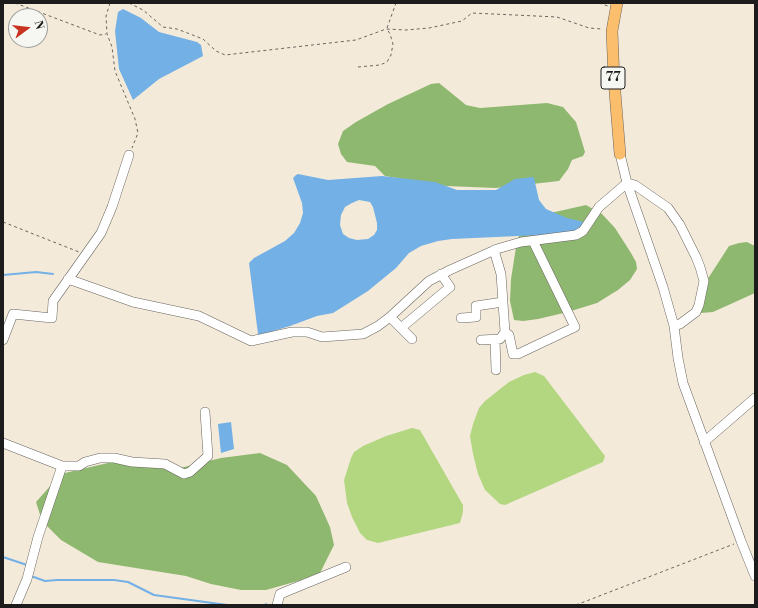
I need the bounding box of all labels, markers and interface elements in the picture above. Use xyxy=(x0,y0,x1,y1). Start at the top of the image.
north arrow xyxy=(8,8,48,48)
text: N xyxy=(31,19,47,31)
road number: 77 xyxy=(601,67,625,89)

